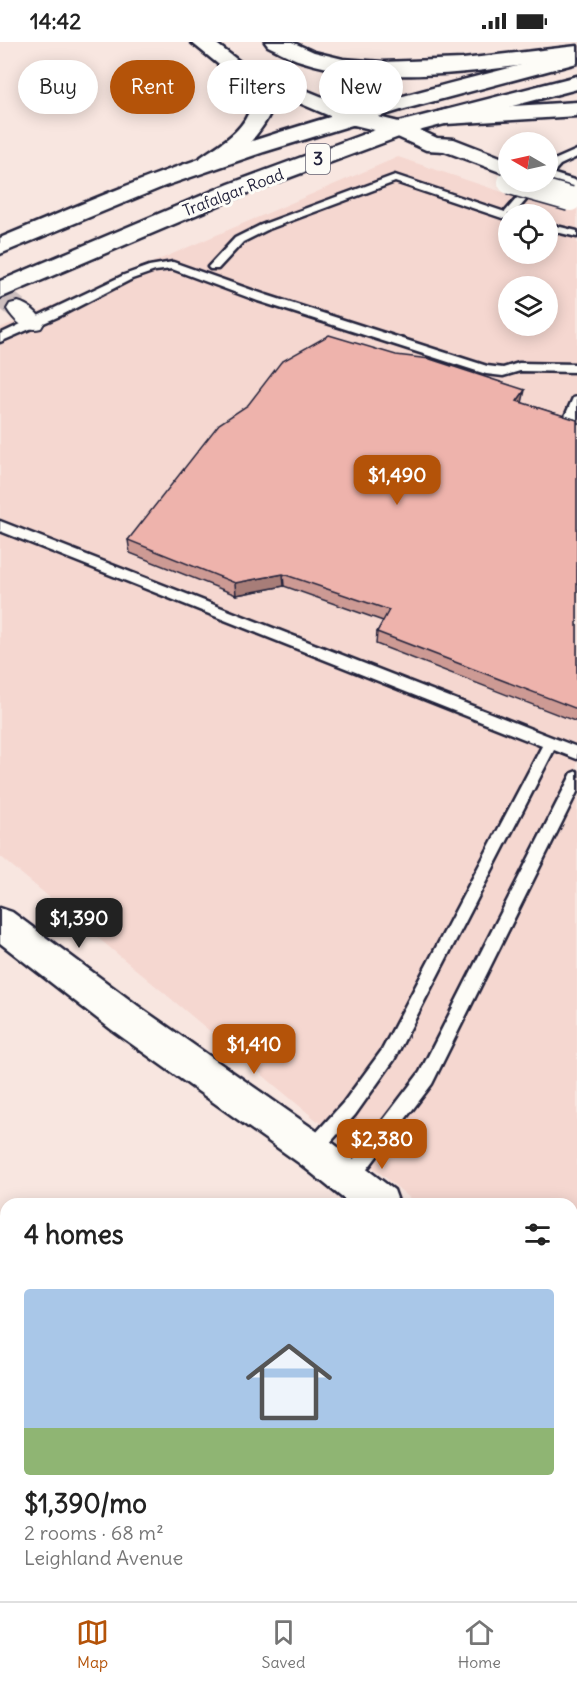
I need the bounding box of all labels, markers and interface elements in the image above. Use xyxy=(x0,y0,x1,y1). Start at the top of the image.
text: 14:42 xyxy=(30,7,81,35)
chip: Buy xyxy=(18,60,98,114)
chip: Rent xyxy=(110,60,195,114)
chip: Filters xyxy=(207,60,307,114)
chip: New xyxy=(319,60,403,114)
north arrow xyxy=(498,132,558,192)
map controls xyxy=(498,132,558,336)
road number: 3 xyxy=(306,144,330,174)
street label: Trafalgar Road xyxy=(180,164,286,220)
button: locate xyxy=(498,204,558,264)
button: layers xyxy=(498,276,558,336)
pin: $1,490 xyxy=(348,455,446,506)
text: $1,490 xyxy=(368,462,426,487)
pin: $1,390 xyxy=(30,898,128,949)
text: $1,390 xyxy=(50,905,108,930)
pin: $1,410 xyxy=(205,1024,303,1075)
text: $1,410 xyxy=(227,1031,281,1056)
pin: $2,380 xyxy=(333,1119,431,1170)
text: $2,380 xyxy=(351,1126,413,1151)
text: 4 homes xyxy=(24,1218,123,1251)
icon: filters xyxy=(521,1218,554,1251)
icon: home xyxy=(235,1328,343,1436)
text: $1,390/mo xyxy=(24,1487,147,1520)
text: 2 rooms · 68 m² xyxy=(24,1520,164,1545)
text: Leighland Avenue xyxy=(24,1545,183,1570)
tab: Map xyxy=(76,1616,109,1672)
tab: Saved xyxy=(262,1616,305,1672)
tab: Home xyxy=(458,1616,501,1672)

